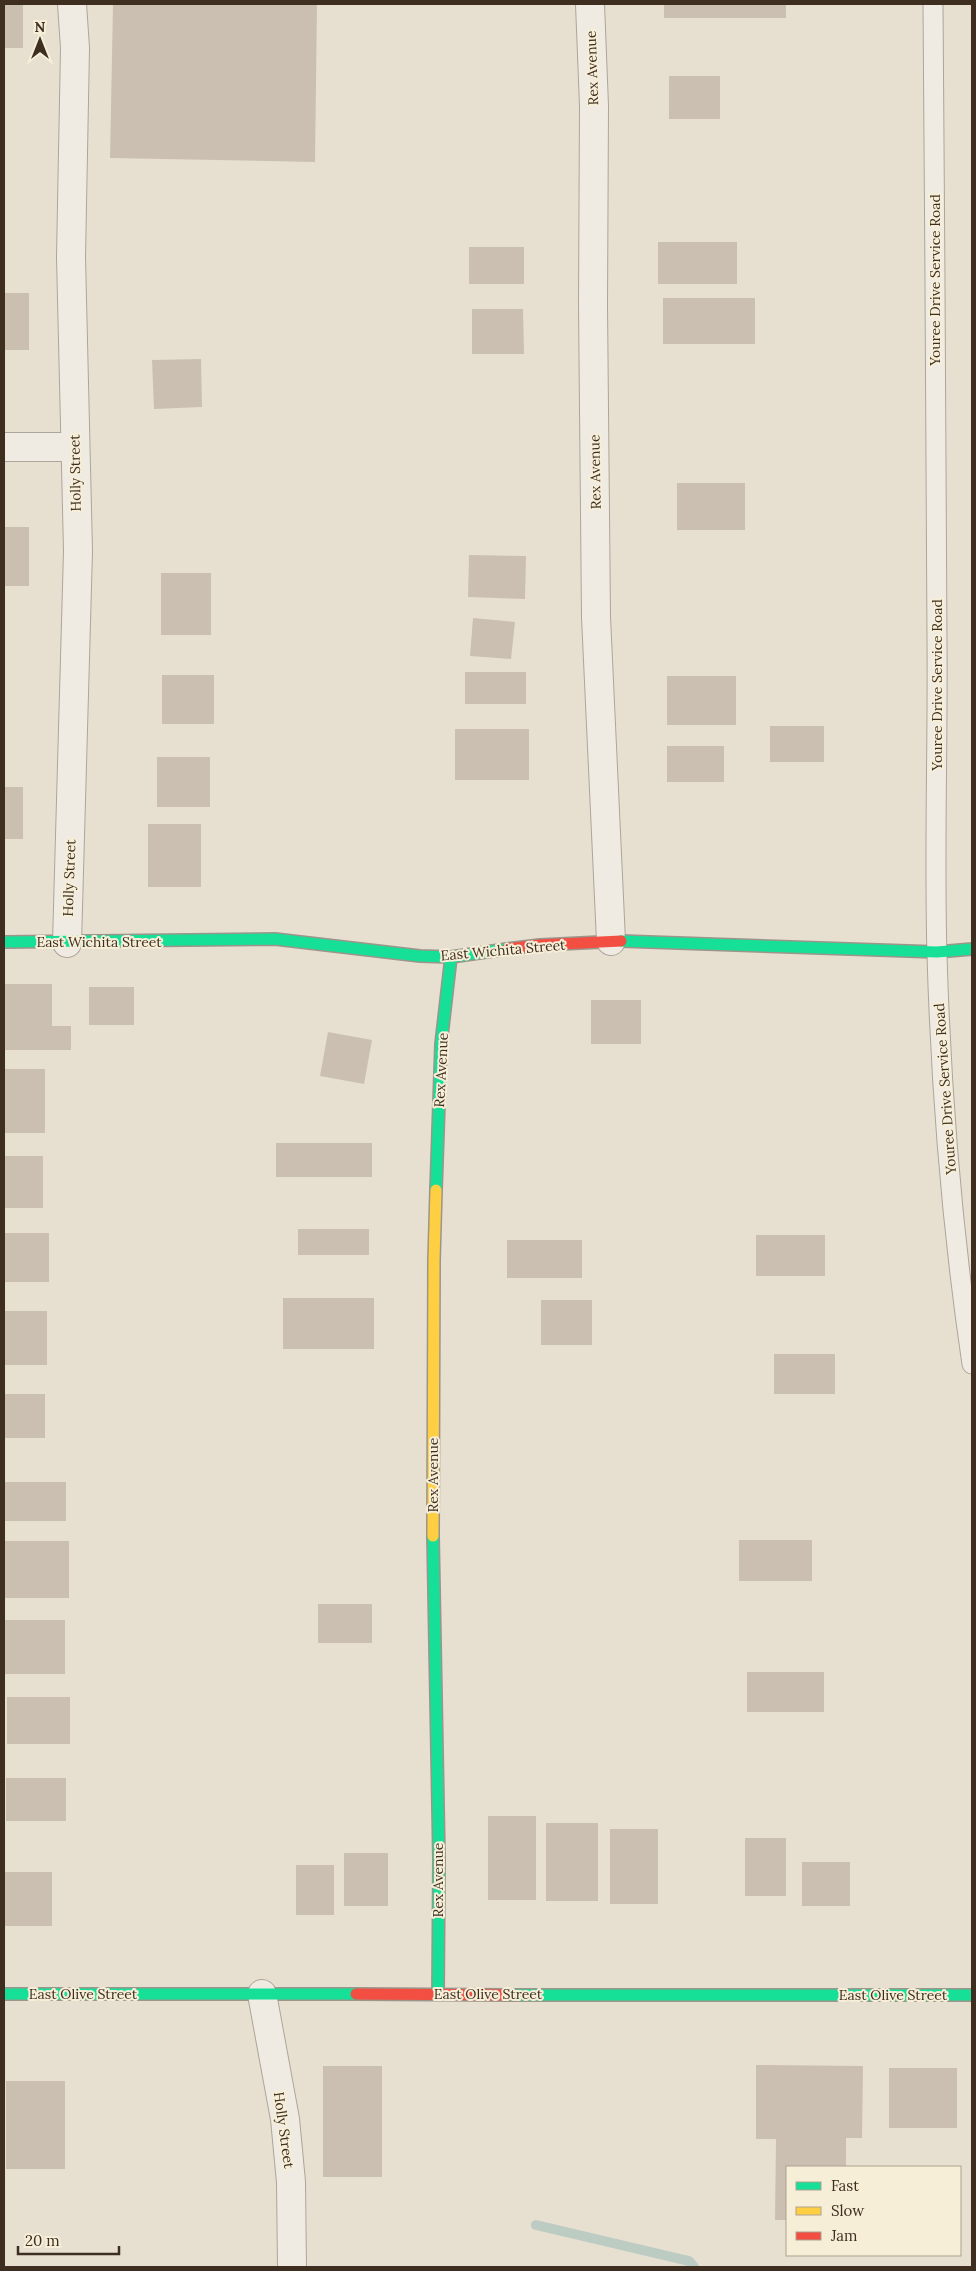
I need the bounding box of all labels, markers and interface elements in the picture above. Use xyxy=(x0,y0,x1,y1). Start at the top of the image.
north arrow xyxy=(15,15,65,65)
text: N xyxy=(35,18,46,36)
street label: Rex Avenue xyxy=(582,30,602,106)
street label: Youree Drive Service Road xyxy=(926,194,944,367)
street label: Holly Street xyxy=(65,434,85,512)
street label: Rex Avenue xyxy=(585,434,605,510)
street label: Youree Drive Service Road xyxy=(928,599,946,772)
street label: Holly Street xyxy=(59,839,79,917)
street label: East Wichita Street xyxy=(36,933,162,951)
street label: East Wichita Street xyxy=(440,936,567,964)
street label: Youree Drive Service Road xyxy=(930,1003,960,1176)
street label: Rex Avenue xyxy=(430,1032,452,1108)
street label: Rex Avenue xyxy=(424,1437,442,1512)
street label: Rex Avenue xyxy=(429,1842,447,1917)
street label: East Olive Street xyxy=(29,1985,138,2003)
street label: East Olive Street xyxy=(434,1985,543,2003)
street label: East Olive Street xyxy=(839,1986,948,2004)
street label: Holly Street xyxy=(270,2091,298,2170)
legend xyxy=(786,2166,961,2256)
text: Fast xyxy=(831,2176,859,2195)
text: Slow xyxy=(831,2201,864,2220)
scale bar xyxy=(18,2224,119,2256)
text: Jam xyxy=(830,2226,858,2245)
text: 20 m xyxy=(25,2231,60,2250)

